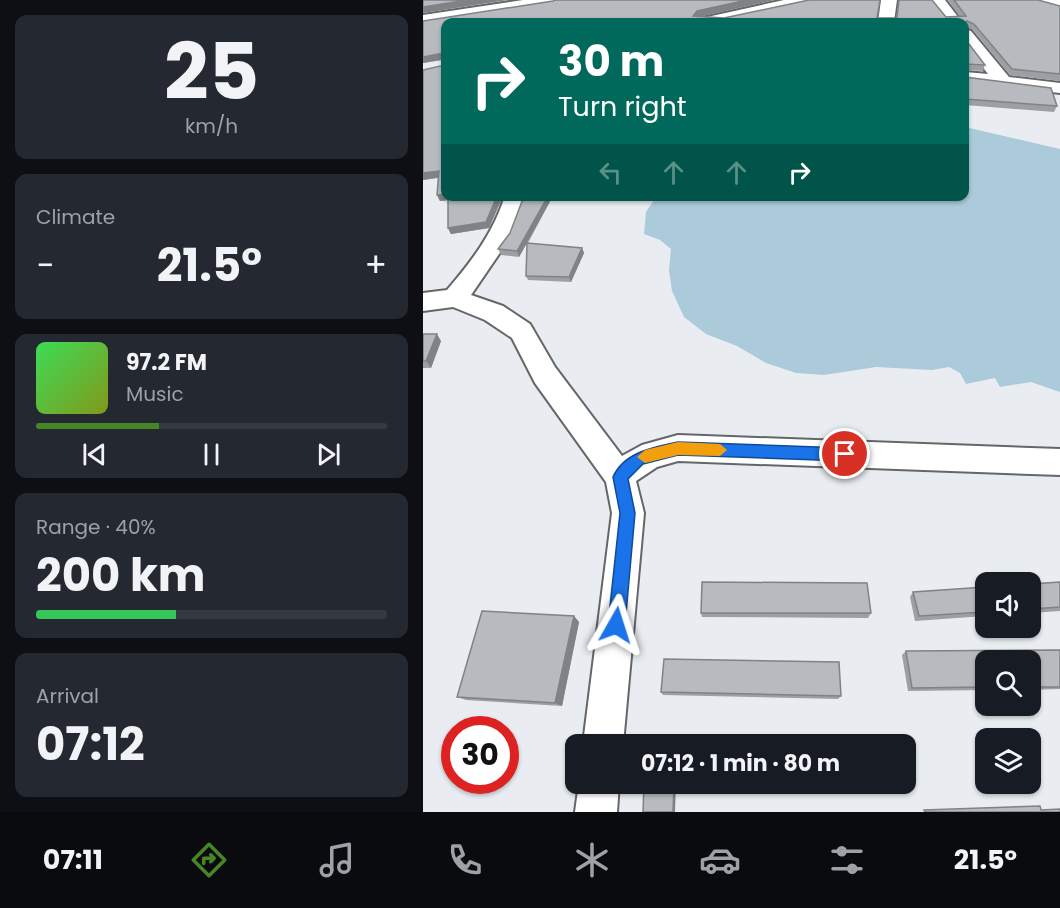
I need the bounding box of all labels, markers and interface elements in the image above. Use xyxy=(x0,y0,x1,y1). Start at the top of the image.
text: 25 xyxy=(164,17,259,126)
text: 30 m xyxy=(558,32,664,91)
icon: right xyxy=(459,42,537,120)
text: Turn right xyxy=(558,88,687,125)
text: km/h xyxy=(185,112,238,140)
icon: left xyxy=(594,156,627,189)
icon: ahead xyxy=(657,156,690,189)
icon: ahead xyxy=(720,156,753,189)
icon: right xyxy=(783,156,816,189)
text: Climate xyxy=(36,203,115,231)
text: 21.5° xyxy=(157,234,262,297)
text: − xyxy=(36,242,54,289)
text: + xyxy=(364,242,387,289)
text: 97.2 FM xyxy=(126,347,207,378)
text: Music xyxy=(126,380,184,408)
pin xyxy=(819,428,870,479)
icon: arrive xyxy=(828,437,861,470)
icon: previous xyxy=(78,438,111,471)
icon: pause xyxy=(195,438,228,471)
icon: next xyxy=(312,438,345,471)
text: Range · 40% xyxy=(36,513,156,541)
text: 200 km xyxy=(36,544,205,607)
map controls xyxy=(975,572,1041,794)
button: sound xyxy=(975,572,1041,638)
position arrow xyxy=(584,593,648,657)
button: search xyxy=(975,650,1041,716)
text: Arrival xyxy=(36,682,99,710)
text: 07:12 xyxy=(36,713,145,776)
speed limit sign: 30 xyxy=(441,716,519,794)
button: layers xyxy=(975,728,1041,794)
text: 07:12 · 1 min · 80 m xyxy=(641,748,840,779)
icon: directions xyxy=(188,839,230,881)
icon: music xyxy=(316,839,358,881)
icon: phone xyxy=(444,839,486,881)
icon: climate xyxy=(571,839,613,881)
icon: car xyxy=(699,839,741,881)
icon: filters xyxy=(826,839,868,881)
text: 07:11 xyxy=(43,841,103,878)
text: 21.5° xyxy=(954,841,1017,878)

